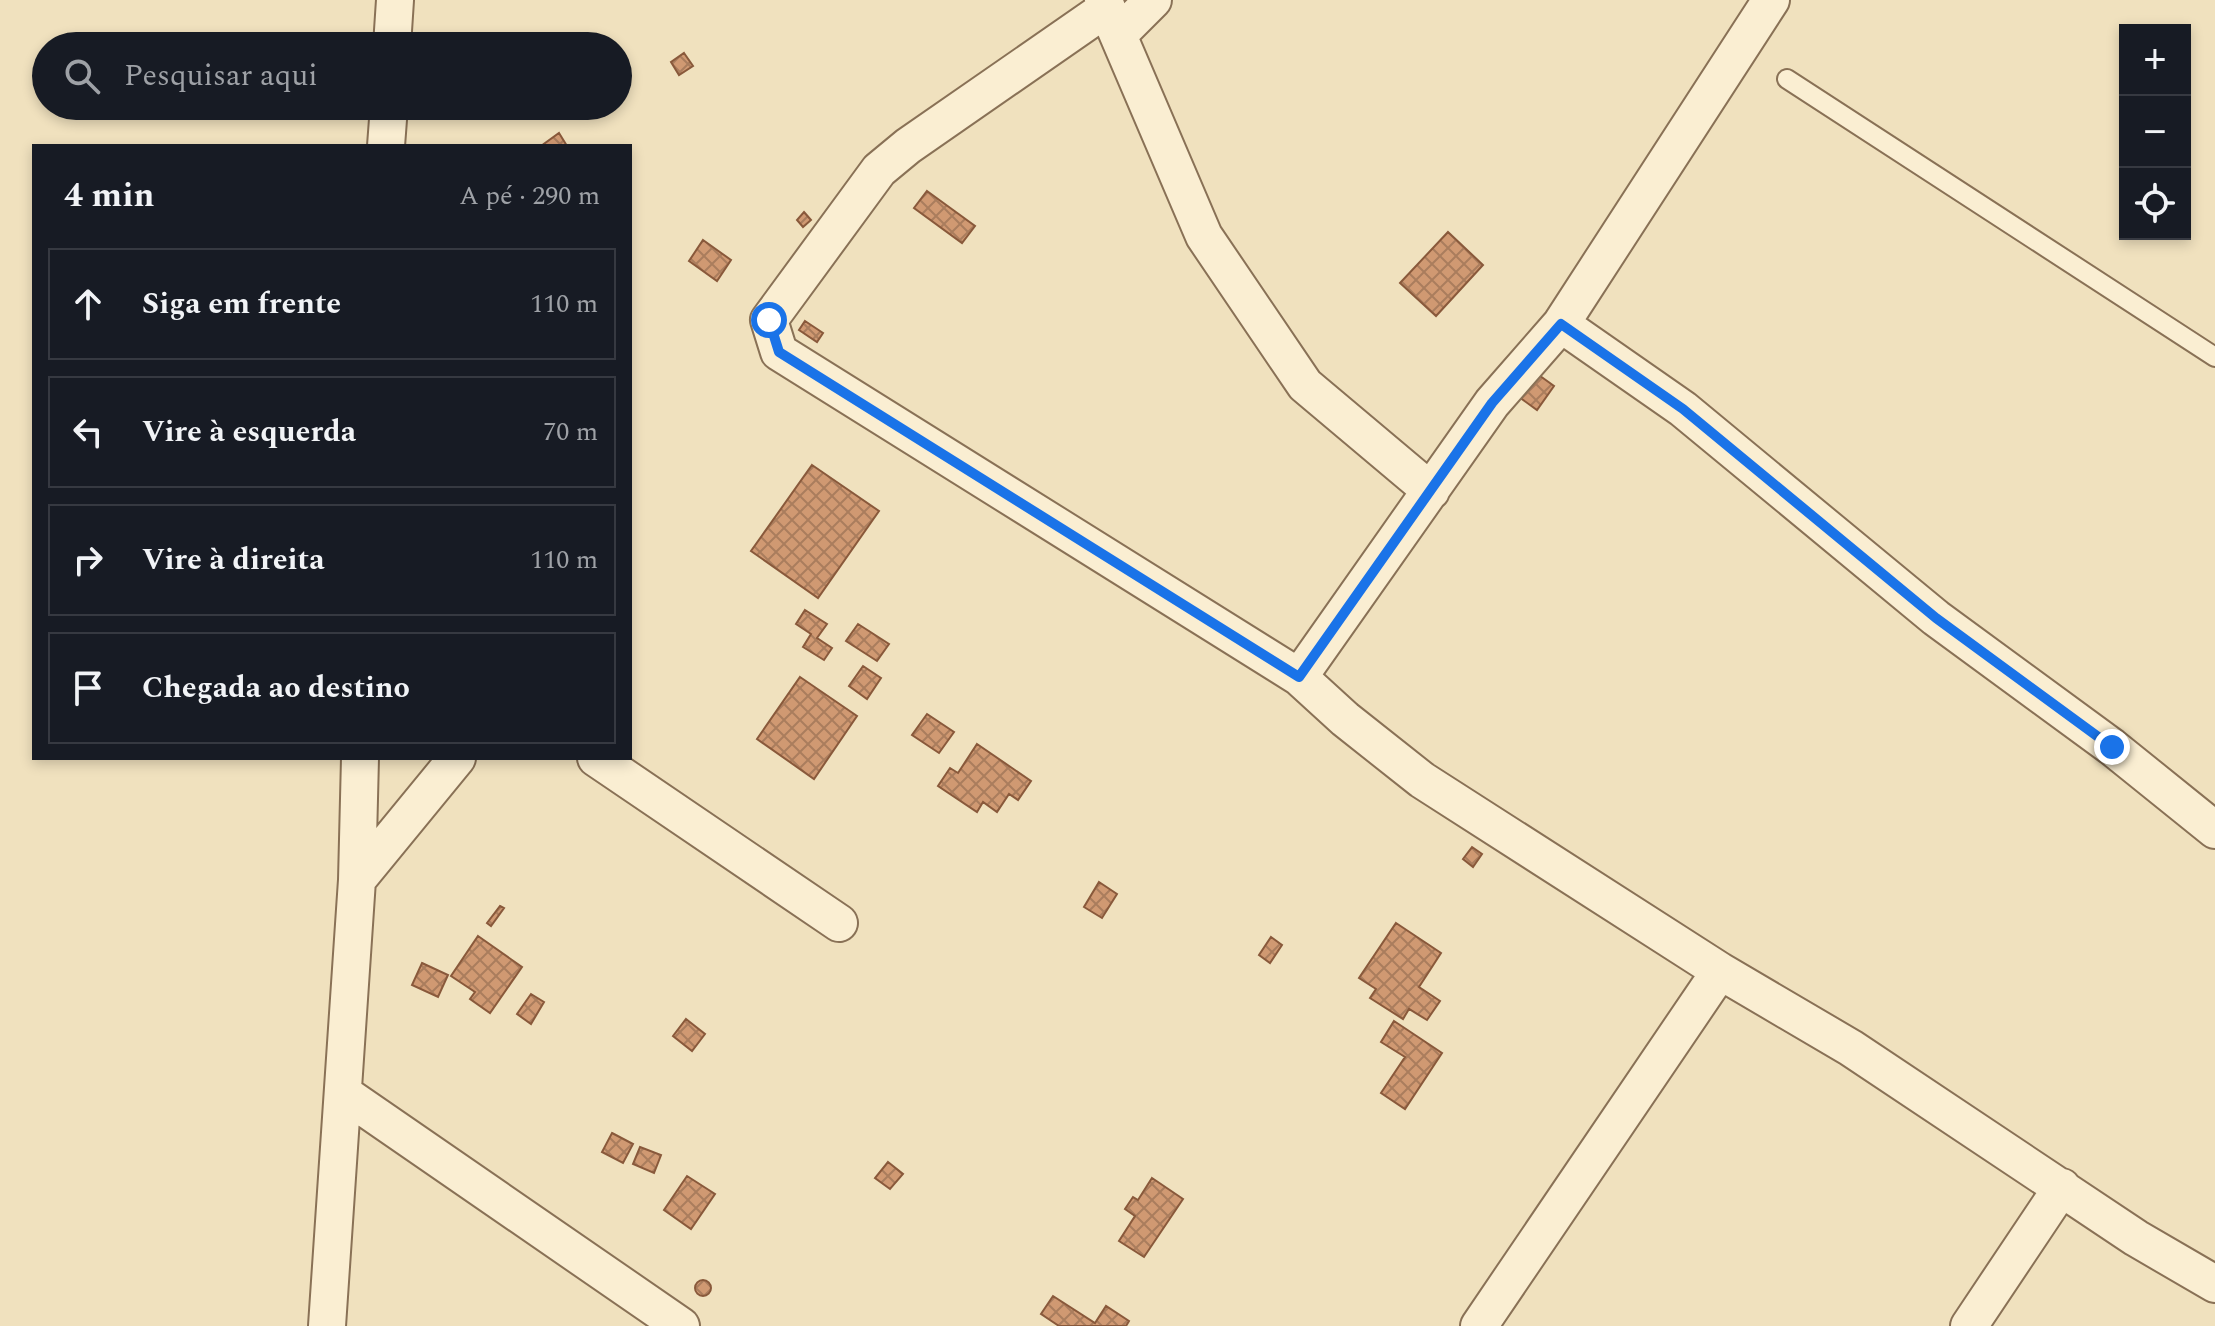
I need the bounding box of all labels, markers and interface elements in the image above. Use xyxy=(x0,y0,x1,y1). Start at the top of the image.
map controls xyxy=(2119,24,2191,240)
button: + xyxy=(2119,24,2191,96)
search box xyxy=(32,32,632,120)
text: Pesquisar aqui xyxy=(124,53,318,99)
icon: search xyxy=(60,54,104,98)
button: − xyxy=(2119,96,2191,168)
button: locate xyxy=(2119,168,2191,240)
text: 4 min xyxy=(64,170,154,222)
text: A pé · 290 m xyxy=(459,176,600,216)
text: Siga em frente xyxy=(142,281,341,327)
icon: ahead xyxy=(66,282,110,326)
text: 110 m xyxy=(530,284,598,324)
route start xyxy=(751,302,787,338)
text: Vire à esquerda xyxy=(142,409,356,455)
icon: left xyxy=(66,410,110,454)
text: 70 m xyxy=(543,412,598,452)
text: Vire à direita xyxy=(142,537,325,583)
icon: right xyxy=(66,538,110,582)
text: 110 m xyxy=(530,540,598,580)
text: Chegada ao destino xyxy=(142,665,410,711)
icon: arrive xyxy=(66,666,110,710)
route end xyxy=(2094,729,2130,765)

